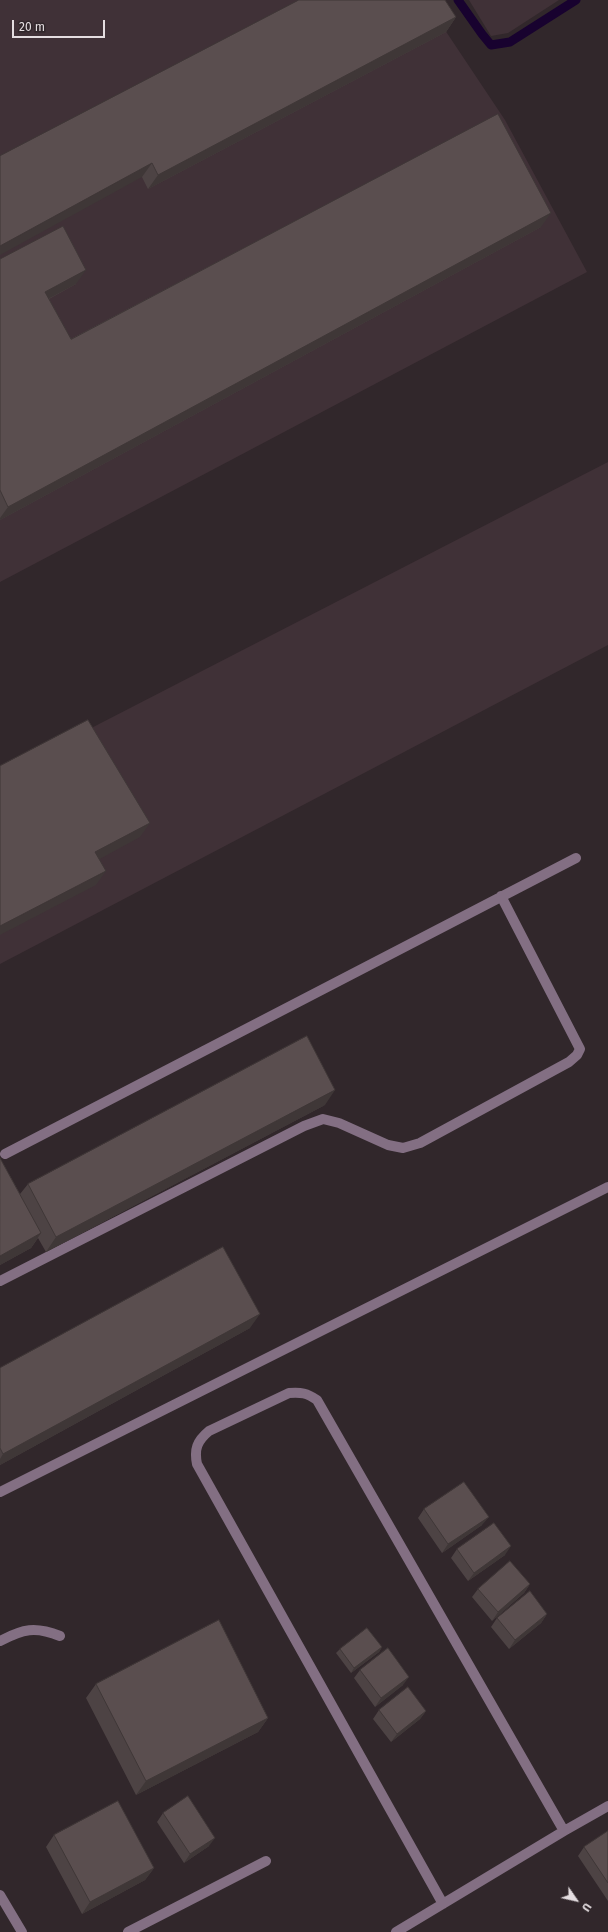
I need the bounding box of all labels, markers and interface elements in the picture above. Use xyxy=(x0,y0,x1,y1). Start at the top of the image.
scale bar xyxy=(14,12,107,38)
text: 20 m xyxy=(19,20,45,34)
north arrow xyxy=(556,1880,596,1920)
text: U xyxy=(579,1900,594,1914)

